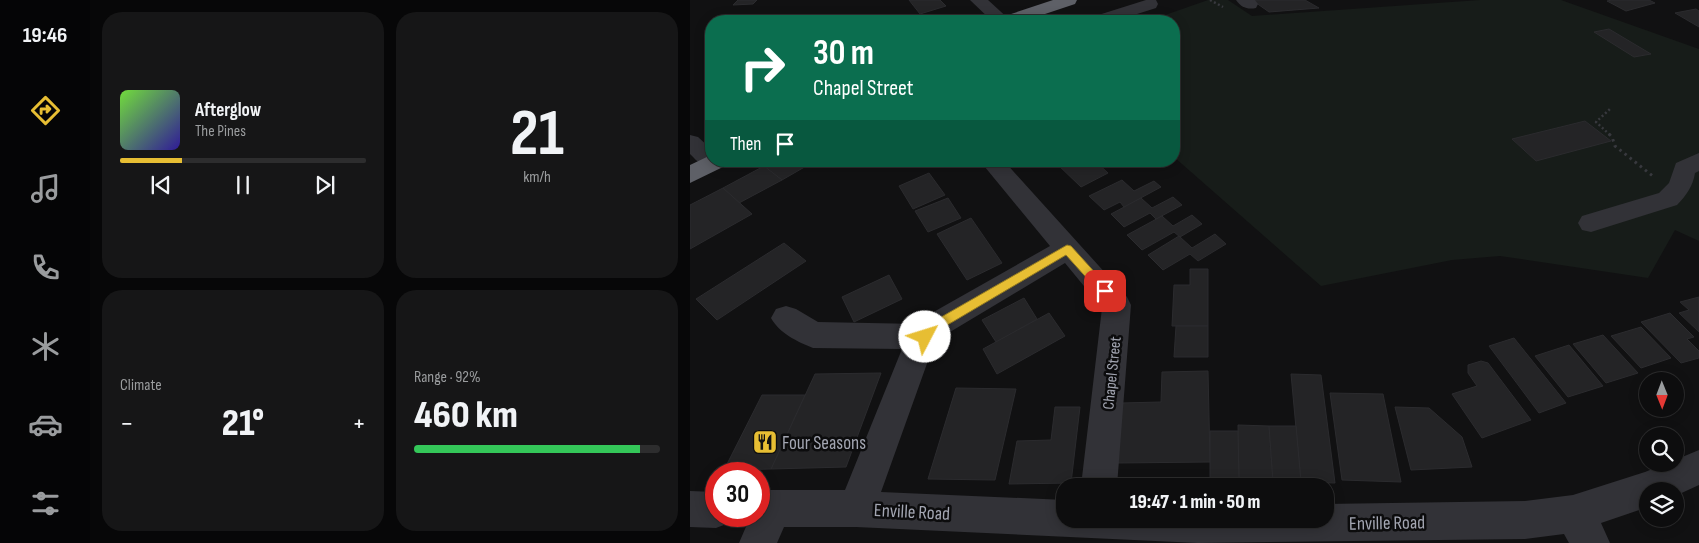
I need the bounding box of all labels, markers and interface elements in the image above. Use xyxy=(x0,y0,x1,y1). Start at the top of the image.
text: 19:46 xyxy=(23,22,67,49)
text: 30 m xyxy=(813,32,874,75)
icon: right xyxy=(730,35,795,100)
text: Chapel Street xyxy=(813,75,914,102)
icon: directions xyxy=(28,93,63,128)
text: 21 xyxy=(510,96,564,174)
text: Afterglow xyxy=(195,99,261,122)
text: The Pines xyxy=(195,122,246,141)
icon: arrive xyxy=(771,130,799,158)
text: Then xyxy=(730,133,761,156)
text: km/h xyxy=(523,168,551,187)
icon: music xyxy=(28,171,63,206)
icon: previous xyxy=(147,171,175,199)
icon: pause xyxy=(229,171,257,199)
icon: next xyxy=(311,171,339,199)
icon: phone xyxy=(28,250,63,285)
pin xyxy=(1084,270,1126,312)
icon: arrive xyxy=(1091,277,1119,305)
position arrow xyxy=(898,310,950,362)
icon: climate xyxy=(28,329,63,364)
street label: Chapel Street xyxy=(1099,336,1126,411)
text: Range · 92% xyxy=(414,368,481,387)
north arrow xyxy=(1639,372,1684,418)
map controls xyxy=(1639,372,1684,527)
text: Climate xyxy=(120,376,162,395)
text: 460 km xyxy=(414,393,518,438)
text: 21° xyxy=(222,401,264,446)
icon: car xyxy=(28,407,63,442)
text: − xyxy=(120,407,134,440)
text: + xyxy=(352,407,366,440)
button: search xyxy=(1639,427,1684,472)
restaurant icon: Four Seasons xyxy=(752,429,778,455)
place label: Four Seasons xyxy=(782,432,866,455)
speed limit sign: 30 xyxy=(705,462,770,527)
button: layers xyxy=(1639,482,1684,527)
icon: filters xyxy=(28,486,63,521)
text: 19:47 · 1 min · 50 m xyxy=(1130,491,1260,514)
street label: Enville Road xyxy=(873,499,951,526)
street label: Enville Road xyxy=(1349,511,1425,536)

